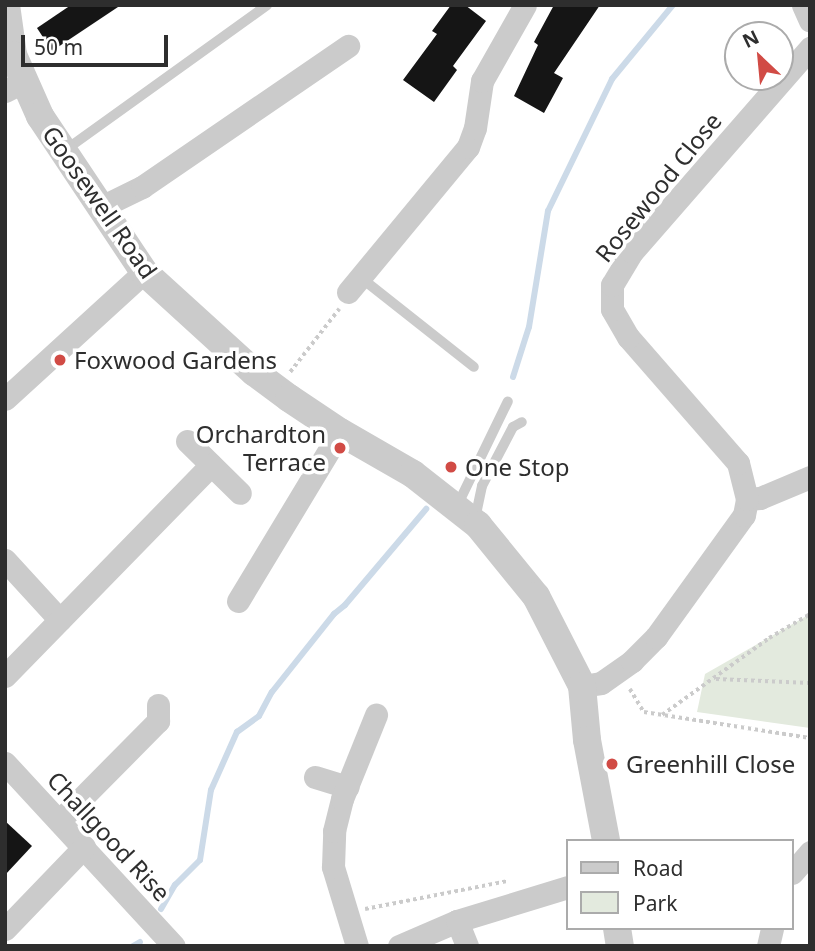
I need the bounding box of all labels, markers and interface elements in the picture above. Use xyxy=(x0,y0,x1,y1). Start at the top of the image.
scale bar xyxy=(24,21,172,65)
north arrow xyxy=(724,21,794,91)
text: N xyxy=(738,24,763,54)
text: 50 m xyxy=(34,33,83,61)
street label: Rosewood Close xyxy=(589,107,727,267)
street label: Goosewell Road xyxy=(37,120,163,284)
place label: Foxwood Gardens xyxy=(74,346,277,374)
marker: Foxwood Gardens xyxy=(52,352,68,368)
place label: Orchardton Terrace xyxy=(196,420,326,476)
marker: Orchardton Terrace xyxy=(332,440,348,456)
place label: One Stop xyxy=(465,453,569,481)
marker: One Stop xyxy=(443,459,459,475)
place label: Greenhill Close xyxy=(626,750,795,778)
marker: Greenhill Close xyxy=(604,756,620,772)
street label: Challgood Rise xyxy=(42,765,176,907)
legend xyxy=(566,839,794,930)
text: Road xyxy=(633,854,683,882)
text: Park xyxy=(633,889,677,917)

